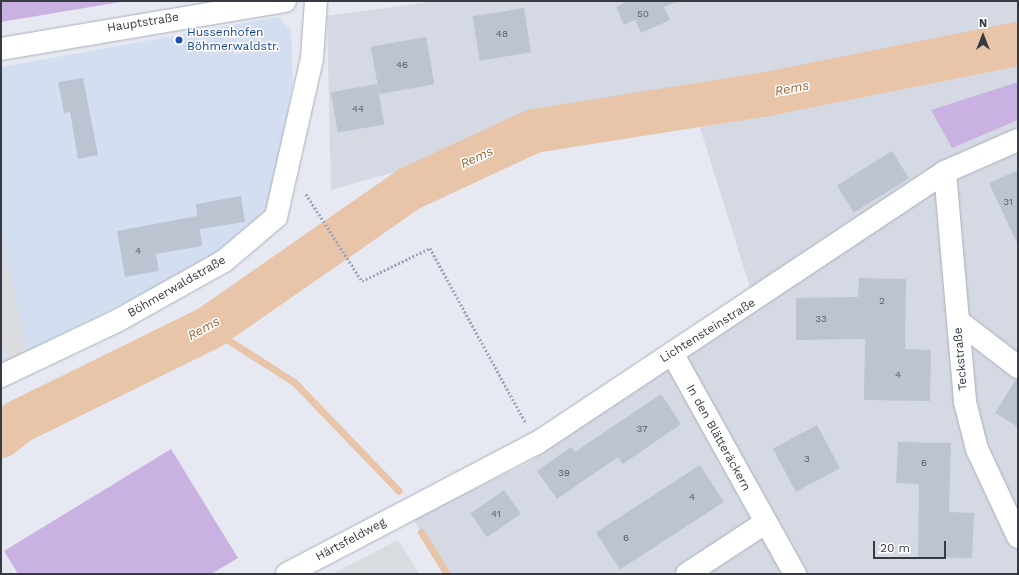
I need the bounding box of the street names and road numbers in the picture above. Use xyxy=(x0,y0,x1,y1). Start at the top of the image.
street label: Hauptstraße xyxy=(106,10,180,36)
street label: Böhmerwaldstraße xyxy=(125,253,229,321)
street label: Lichtensteinstraße xyxy=(658,296,758,366)
street label: Teckstraße xyxy=(951,327,971,391)
street label: In den Blätteräckern xyxy=(683,382,753,494)
street label: Härtsfeldweg xyxy=(314,516,388,564)

